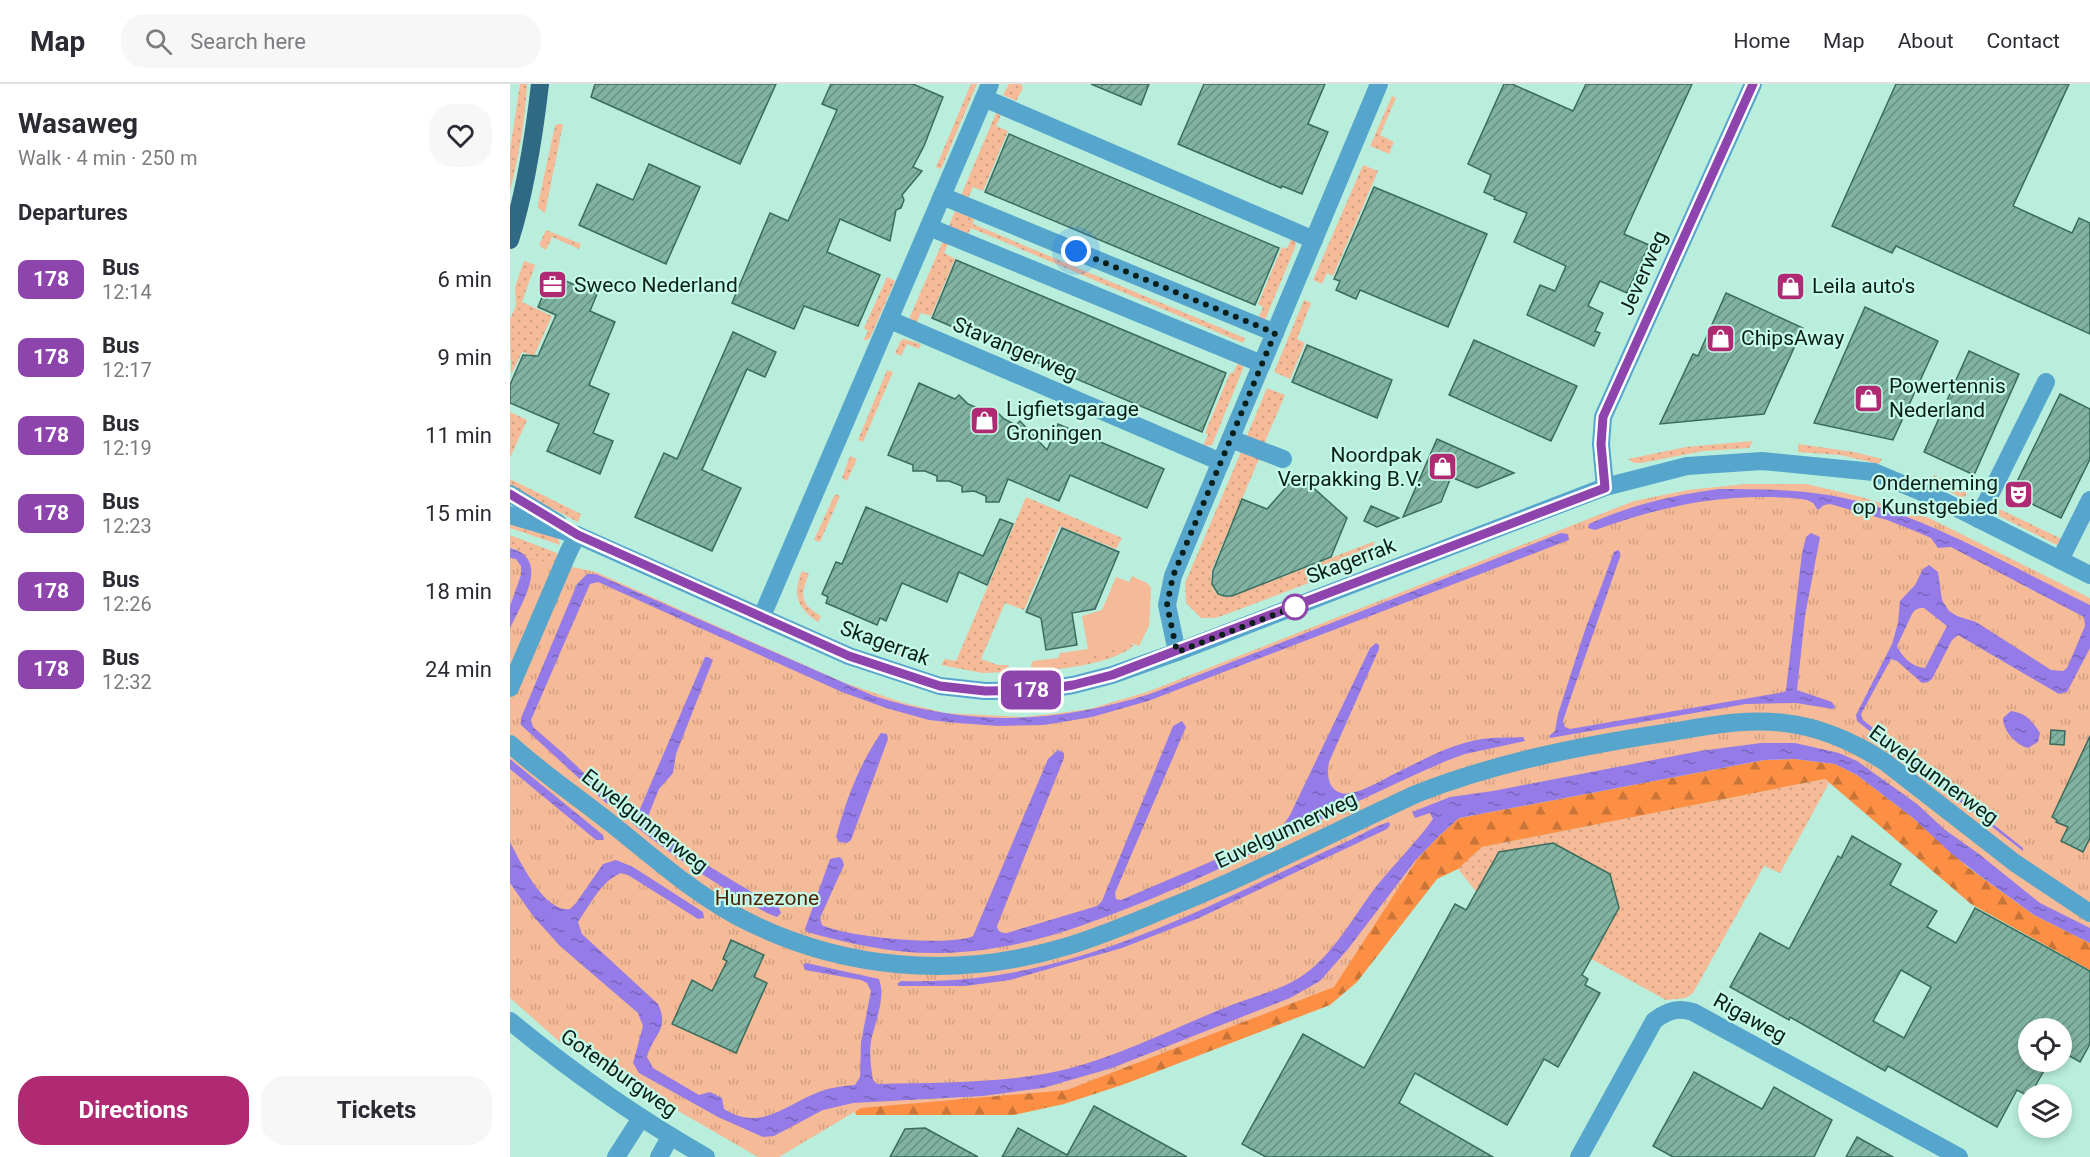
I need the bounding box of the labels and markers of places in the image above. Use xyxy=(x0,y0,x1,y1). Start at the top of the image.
office icon: Sweco Nederland xyxy=(537,269,569,301)
shop icon: Leila auto's xyxy=(1775,270,1807,302)
place label: Sweco Nederland xyxy=(574,273,738,297)
place label: Leila auto's xyxy=(1812,274,1915,298)
shop icon: ChipsAway xyxy=(1704,322,1736,354)
place label: ChipsAway xyxy=(1741,326,1844,350)
place label: Powertennis Nederland xyxy=(1889,374,2006,422)
shop icon: Powertennis Nederland xyxy=(1852,382,1884,414)
place label: Ligfietsgarage Groningen xyxy=(1006,397,1139,445)
shop icon: Ligfietsgarage Groningen xyxy=(969,405,1001,437)
place label: Noordpak Verpakking B.V. xyxy=(1277,443,1422,491)
shop icon: Noordpak Verpakking B.V. xyxy=(1427,451,1459,483)
place label: Onderneming op Kunstgebied xyxy=(1852,471,1998,519)
theatre icon: Onderneming op Kunstgebied xyxy=(2003,479,2035,511)
unlabelled marker xyxy=(1282,594,1308,620)

